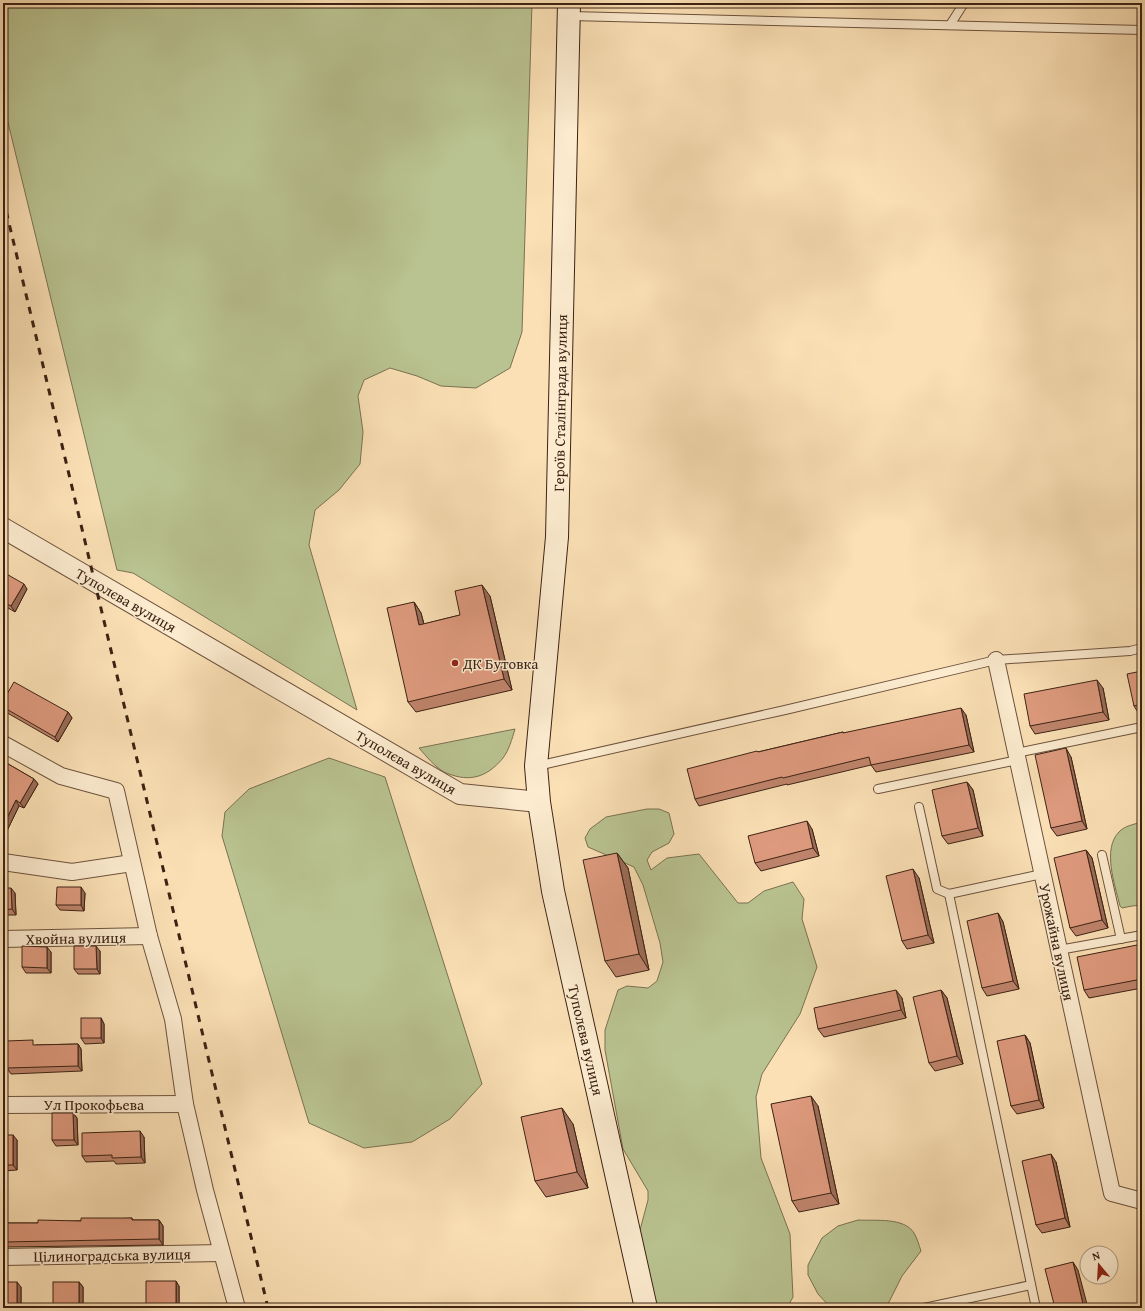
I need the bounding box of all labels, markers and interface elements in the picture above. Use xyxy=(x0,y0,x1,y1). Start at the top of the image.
street label: Героїв Сталінграда вулиця xyxy=(548,314,572,492)
street label: Туполєва вулиця xyxy=(72,563,181,638)
place label: ДК Бутовка xyxy=(462,653,539,674)
marker: ДК Бутовка xyxy=(450,658,460,668)
street label: Туполєва вулиця xyxy=(352,725,461,800)
street label: Урожайна вулиця xyxy=(1034,881,1080,1003)
street label: Хвойна вулиця xyxy=(26,927,127,949)
street label: Туполєва вулиця xyxy=(563,983,609,1098)
street label: Ул Прокофьева xyxy=(44,1094,145,1115)
street label: Цілиноградська вулиця xyxy=(33,1243,191,1267)
north arrow xyxy=(1079,1245,1119,1285)
text: N xyxy=(1090,1247,1102,1264)

